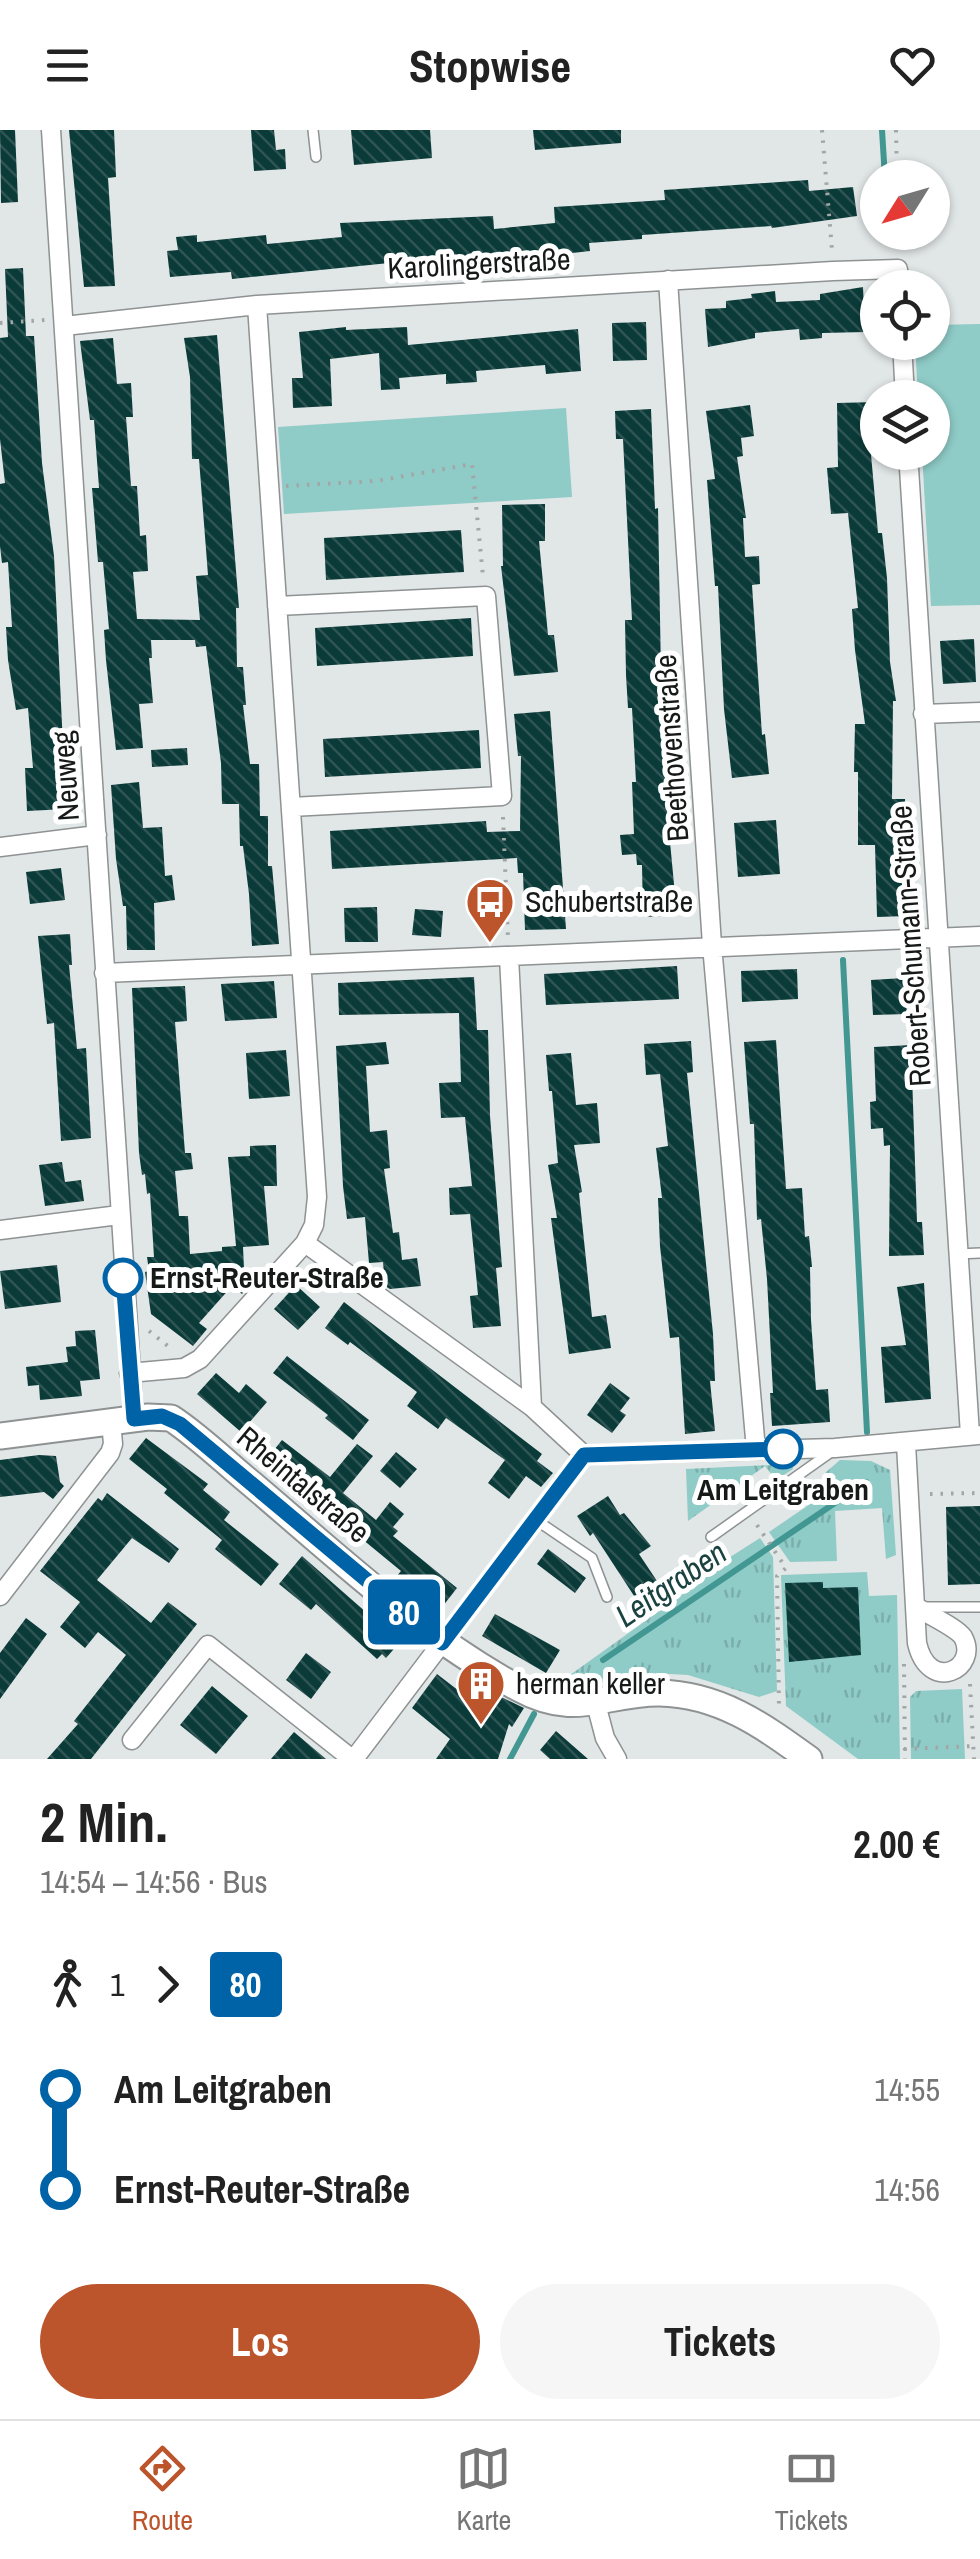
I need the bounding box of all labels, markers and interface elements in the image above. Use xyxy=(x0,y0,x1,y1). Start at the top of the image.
text: Stopwise xyxy=(409,35,571,96)
icon: menu xyxy=(40,38,95,93)
icon: heart xyxy=(885,38,940,93)
north arrow xyxy=(860,160,950,250)
map controls xyxy=(860,160,950,470)
street label: Karolingerstraße xyxy=(386,238,571,288)
button: locate xyxy=(860,270,950,360)
button: layers xyxy=(860,380,950,470)
street label: Beethovenstraße xyxy=(645,653,697,843)
street label: Neuweg xyxy=(42,729,88,822)
street label: Robert-Schumann-Straße xyxy=(880,804,940,1088)
bus stop icon: Schubertstraße xyxy=(464,876,516,944)
place label: Schubertstraße xyxy=(525,881,693,921)
place label: Ernst-Reuter-Straße xyxy=(150,1257,384,1297)
marker: Ernst-Reuter-Straße xyxy=(104,1259,142,1297)
street label: Rheintalstraße xyxy=(229,1417,378,1551)
marker: Am Leitgraben xyxy=(764,1430,802,1468)
place label: Am Leitgraben xyxy=(697,1469,869,1509)
water label: Leitgraben xyxy=(607,1531,735,1636)
line badge: 80 xyxy=(359,1580,449,1644)
text: 80 xyxy=(388,1589,420,1636)
building icon: herman keller xyxy=(455,1658,507,1726)
place label: herman keller xyxy=(516,1663,666,1703)
text: 2 Min. xyxy=(40,1785,168,1859)
text: 2.00 € xyxy=(853,1819,940,1870)
text: 14:54 – 14:56 · Bus xyxy=(40,1860,268,1903)
icon: walk xyxy=(40,1957,95,2012)
icon: forward xyxy=(140,1957,195,2012)
text: 80 xyxy=(230,1961,262,2008)
text: 1 xyxy=(110,1963,125,2006)
text: Am Leitgraben xyxy=(114,2064,332,2115)
text: 14:55 xyxy=(874,2068,940,2111)
text: Ernst-Reuter-Straße xyxy=(114,2164,410,2215)
text: 14:56 xyxy=(874,2168,940,2211)
button: Los xyxy=(40,2284,480,2399)
button: Tickets xyxy=(500,2284,940,2399)
tab: Route xyxy=(132,2441,193,2539)
tab: Karte xyxy=(456,2441,511,2539)
tab: Tickets xyxy=(775,2441,848,2539)

